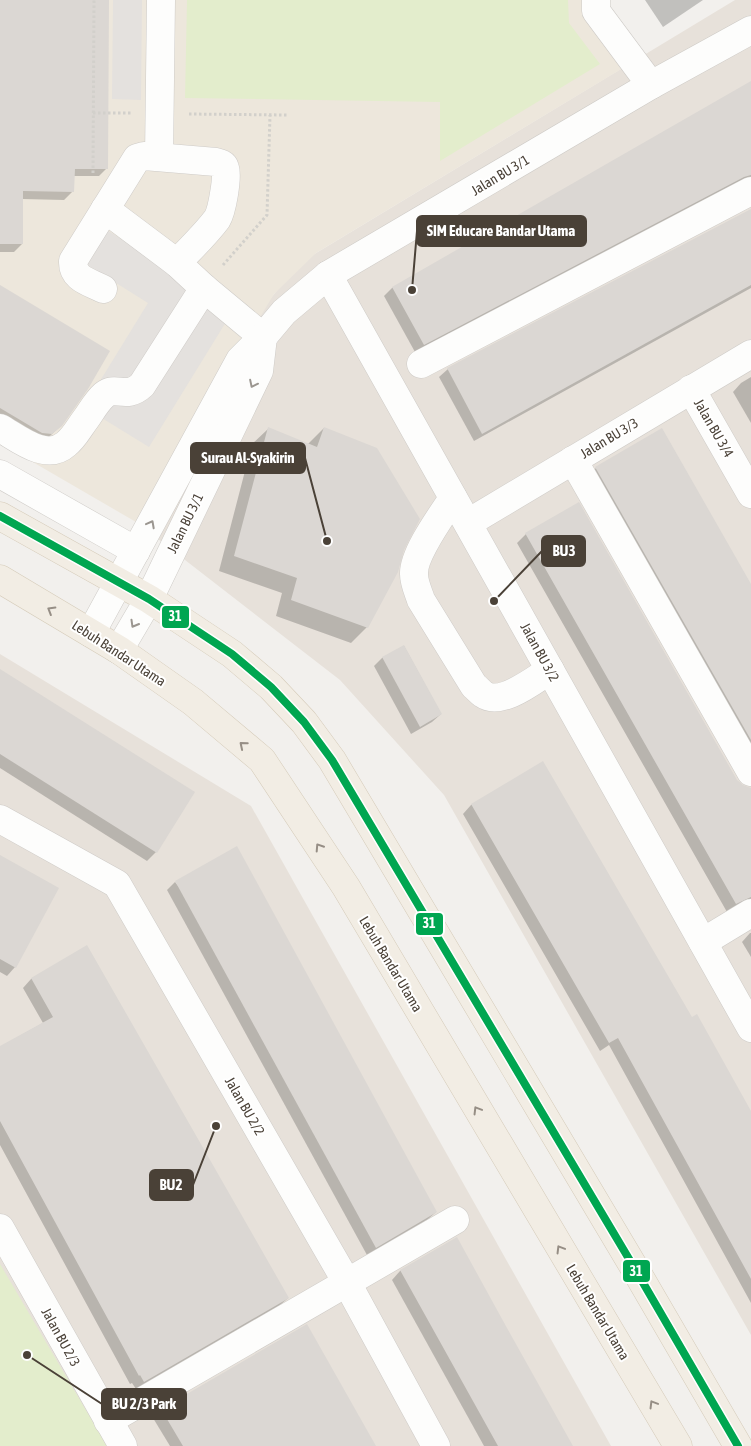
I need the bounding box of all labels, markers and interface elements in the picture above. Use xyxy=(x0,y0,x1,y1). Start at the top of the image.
street label: Jalan BU 3/1 xyxy=(468,152,532,198)
callout: SIM Educare Bandar Utama xyxy=(417,216,586,246)
text: SIM Educare Bandar Utama xyxy=(427,222,575,239)
one-way arrow xyxy=(249,379,259,388)
street label: Jalan BU 3/4 xyxy=(691,396,737,460)
street label: Jalan BU 3/3 xyxy=(577,415,641,461)
callout: Surau Al-Syakirin xyxy=(191,443,305,473)
text: Surau Al-Syakirin xyxy=(201,449,295,466)
street label: Jalan BU 3/1 xyxy=(164,490,206,556)
one-way arrow xyxy=(145,520,155,529)
callout: BU3 xyxy=(542,536,585,566)
text: BU3 xyxy=(552,542,576,559)
line badge: 31 xyxy=(161,605,190,629)
one-way arrow xyxy=(48,606,57,616)
text: 31 xyxy=(168,608,182,624)
street label: Lebuh Bandar Utama xyxy=(69,617,169,689)
one-way arrow xyxy=(130,619,140,628)
street label: Jalan BU 3/2 xyxy=(517,620,563,684)
one-way arrow xyxy=(240,742,249,750)
one-way arrow xyxy=(316,843,325,852)
line badge: 31 xyxy=(415,912,444,936)
street label: Lebuh Bandar Utama xyxy=(356,913,426,1015)
text: 31 xyxy=(422,915,436,931)
street label: Jalan BU 2/2 xyxy=(222,1074,268,1138)
one-way arrow xyxy=(474,1106,484,1115)
callout: BU2 xyxy=(150,1170,193,1200)
text: BU2 xyxy=(159,1176,183,1193)
one-way arrow xyxy=(557,1246,567,1255)
line badge: 31 xyxy=(622,1259,651,1283)
street label: Lebuh Bandar Utama xyxy=(563,1261,633,1363)
text: 31 xyxy=(629,1263,643,1279)
street label: Jalan BU 2/3 xyxy=(38,1305,84,1369)
callout: BU 2/3 Park xyxy=(102,1389,186,1419)
text: BU 2/3 Park xyxy=(112,1395,177,1412)
one-way arrow xyxy=(649,1401,659,1410)

